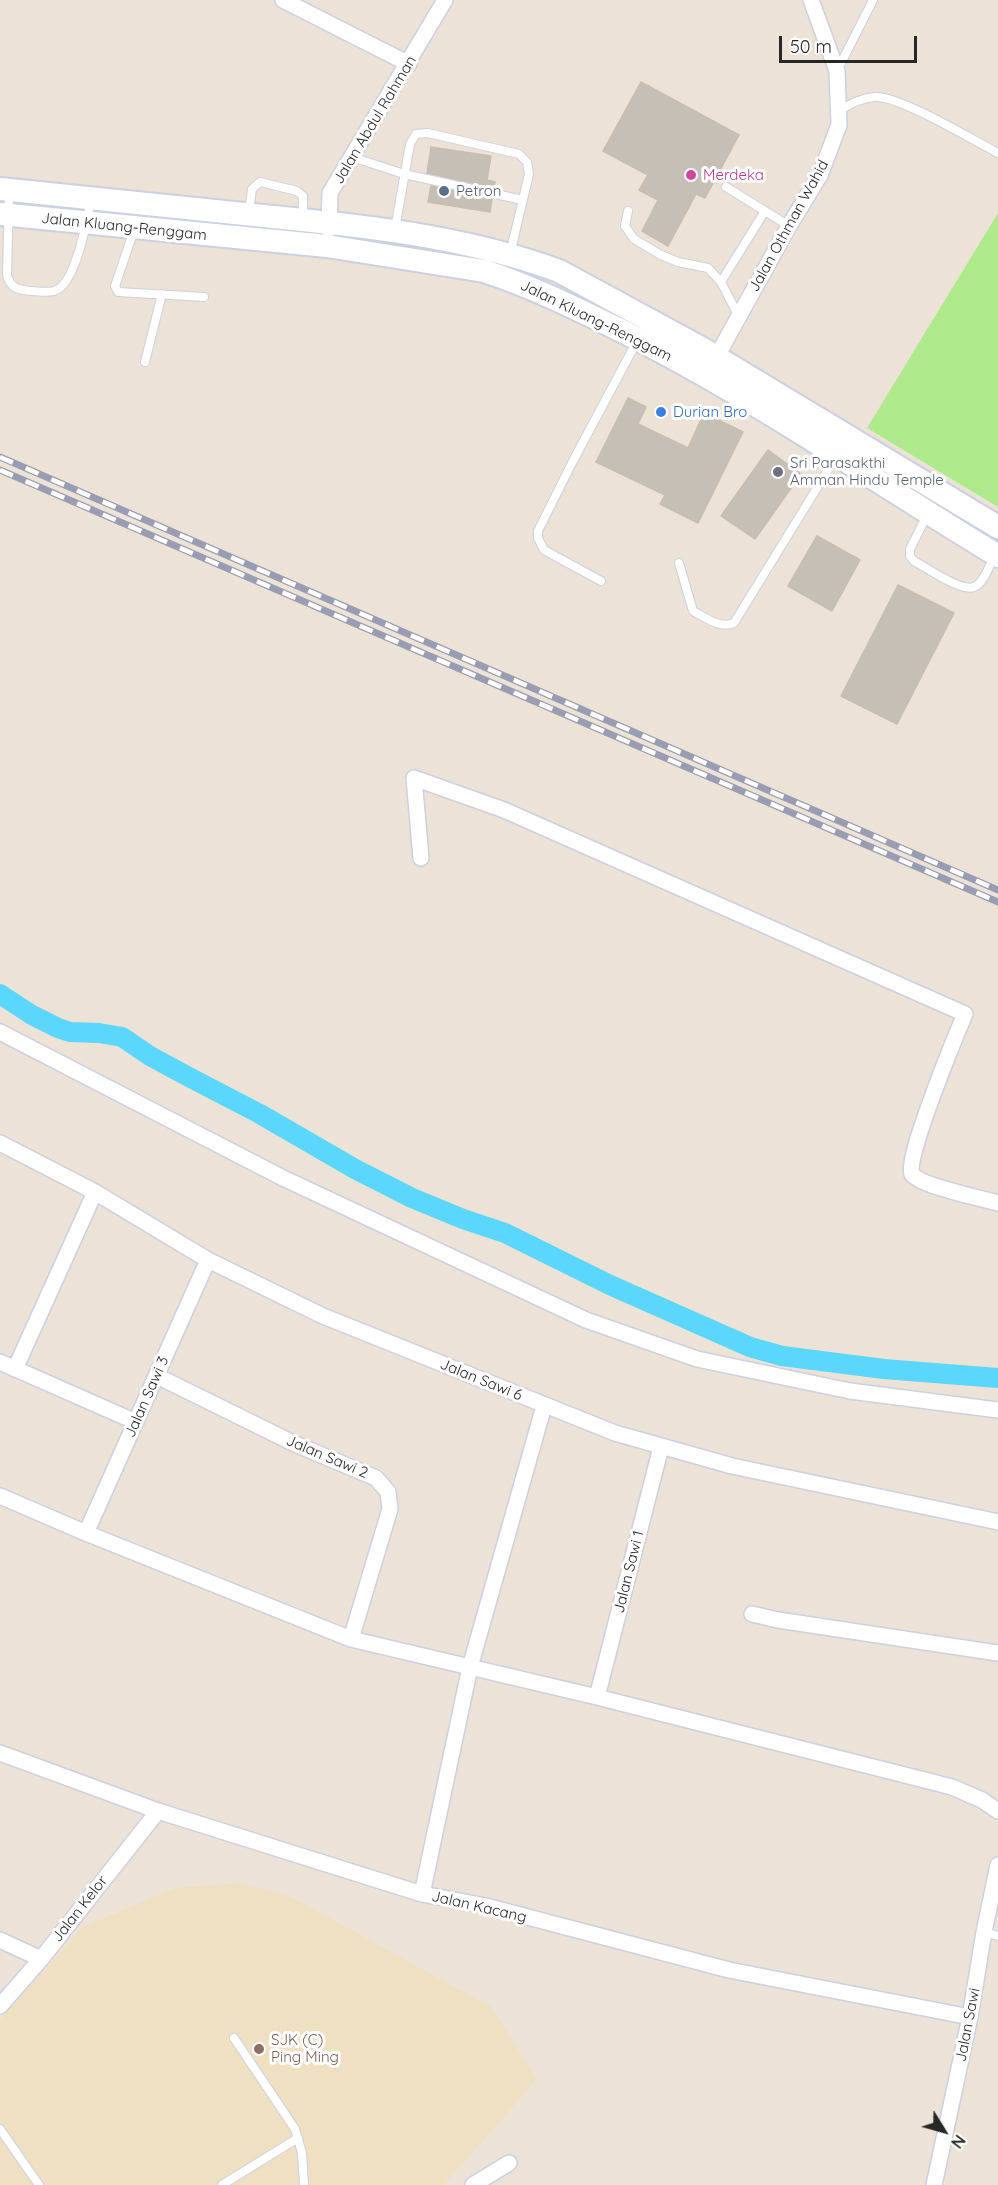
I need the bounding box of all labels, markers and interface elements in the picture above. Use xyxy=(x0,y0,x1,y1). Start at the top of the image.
scale bar xyxy=(782,24,920,62)
text: 50 m xyxy=(790,35,832,58)
street label: Jalan Abdul Rahman xyxy=(330,53,420,187)
street label: Jalan Othman Wahid xyxy=(745,157,833,295)
place label: Merdeka xyxy=(703,166,764,184)
marker: Merdeka xyxy=(684,168,698,182)
place label: Petron xyxy=(456,182,502,200)
marker: Petron xyxy=(437,184,451,198)
street label: Jalan Kluang-Renggam xyxy=(40,209,208,245)
street label: Jalan Kluang-Renggam xyxy=(517,276,675,366)
place label: Durian Bro xyxy=(673,403,747,421)
marker: Durian Bro xyxy=(654,405,668,419)
place label: Sri Parasakthi Amman Hindu Temple xyxy=(790,454,944,489)
marker: Sri Parasakthi Amman Hindu Temple xyxy=(771,465,785,479)
street label: Jalan Sawi 3 xyxy=(121,1354,173,1440)
street label: Jalan Sawi 6 xyxy=(437,1355,525,1405)
street label: Jalan Sawi 2 xyxy=(283,1432,371,1482)
street label: Jalan Sawi 1 xyxy=(610,1529,648,1615)
street label: Jalan Kelor xyxy=(48,1872,112,1946)
street label: Jalan Kacang xyxy=(430,1887,528,1927)
street label: Jalan Sawi xyxy=(952,1987,984,2063)
place label: SJK (C) Ping Ming xyxy=(271,2031,339,2066)
marker: SJK (C) Ping Ming xyxy=(252,2042,266,2056)
north arrow xyxy=(914,2101,974,2161)
text: N xyxy=(947,2131,970,2153)

